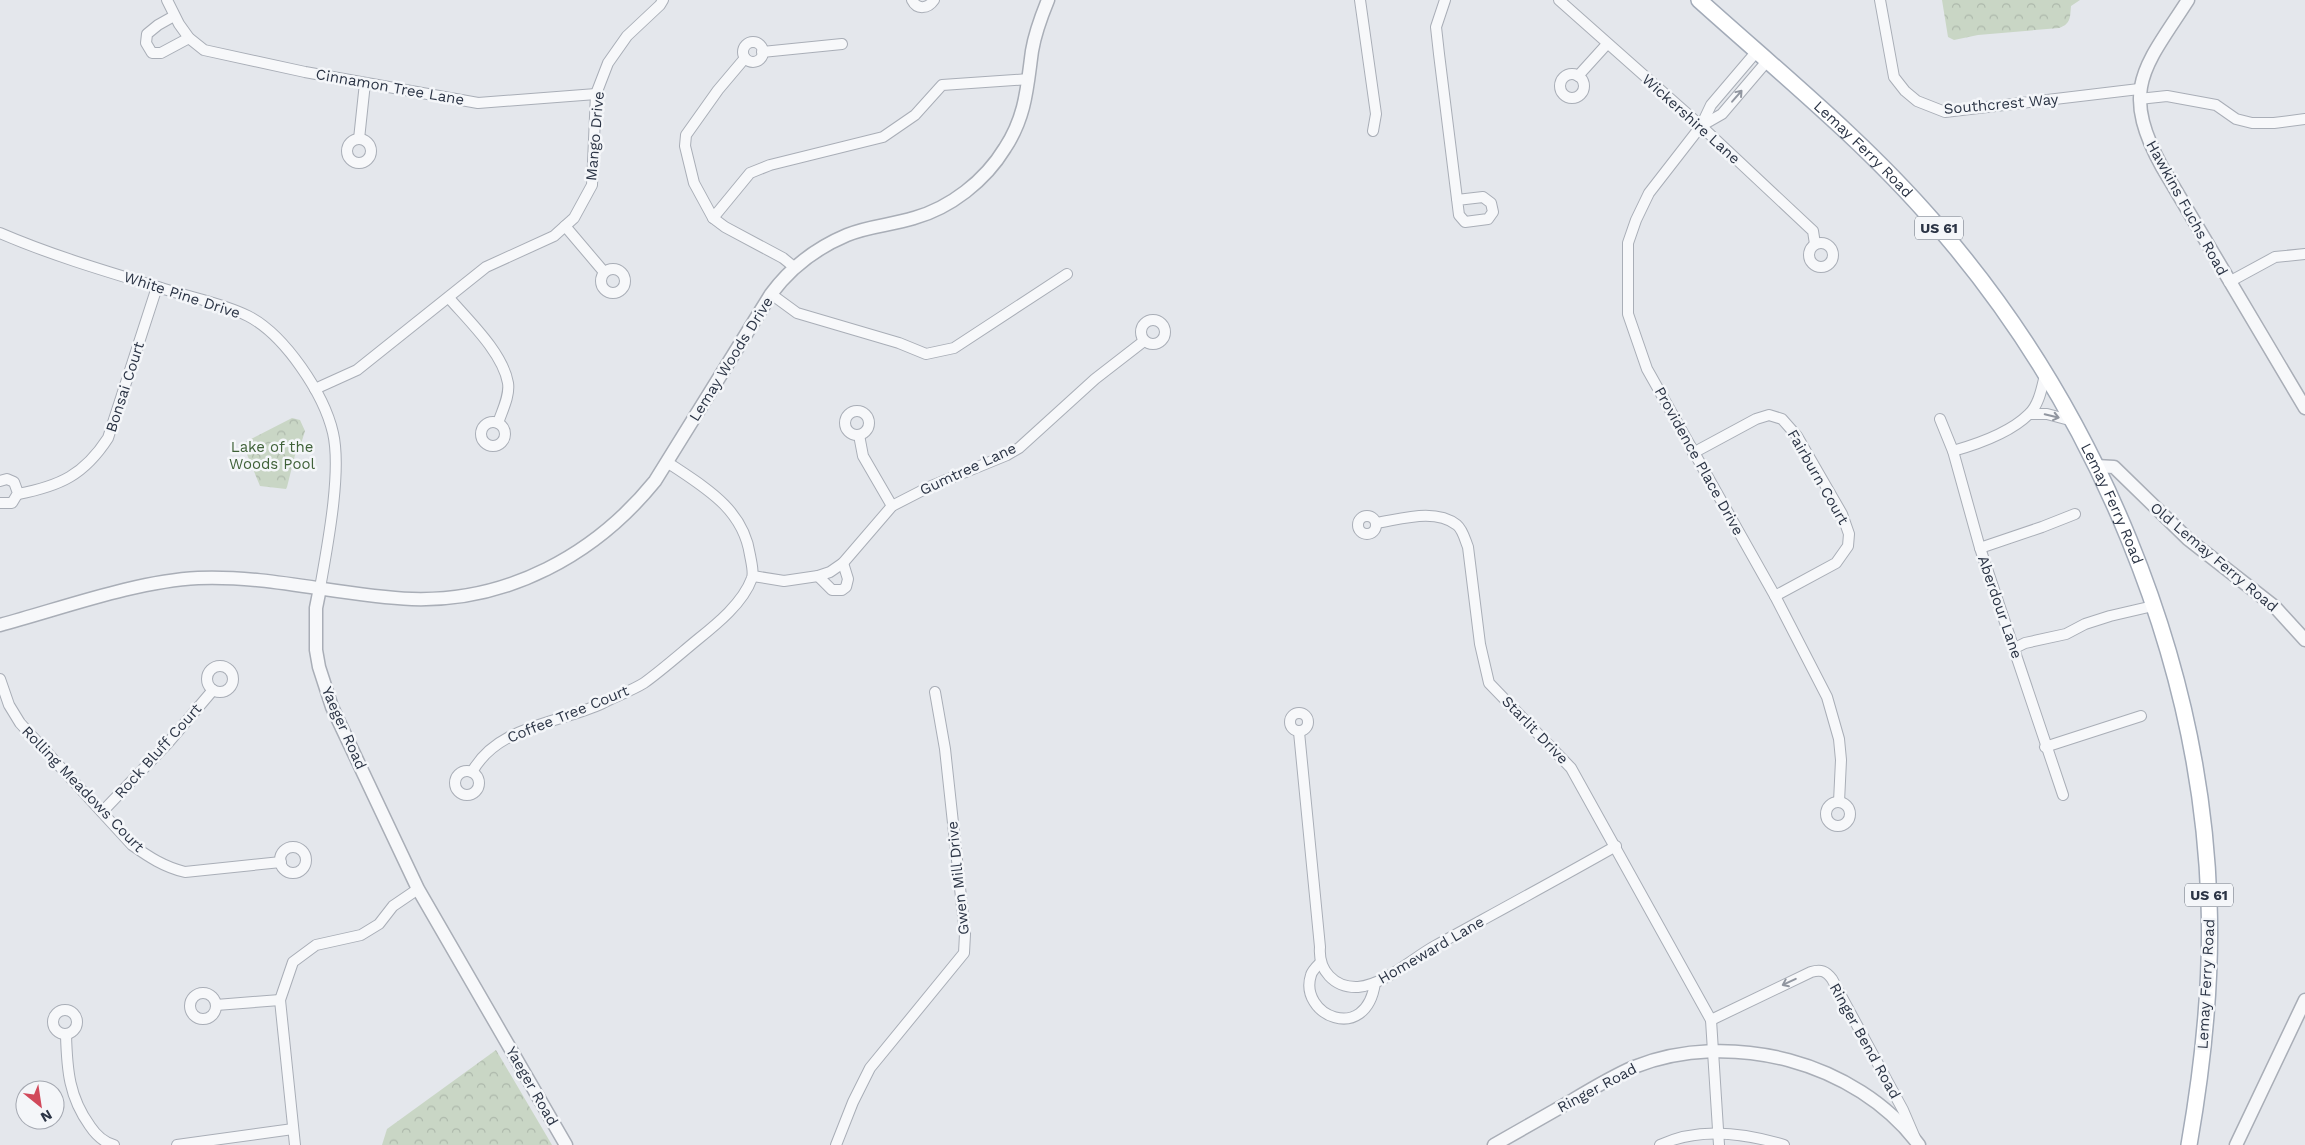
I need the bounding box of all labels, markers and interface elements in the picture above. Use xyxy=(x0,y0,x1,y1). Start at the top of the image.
street label: Cinnamon Tree Lane xyxy=(314,65,466,109)
street label: Wickershire Lane xyxy=(1638,70,1744,168)
street label: Mango Drive xyxy=(582,90,608,182)
one-way arrow xyxy=(1731,90,1743,103)
street label: Southcrest Way xyxy=(1943,90,2059,118)
street label: Lemay Ferry Road xyxy=(1810,97,1916,201)
street label: Hawkins Fuchs Road xyxy=(2142,137,2232,279)
road number: US 61 xyxy=(1915,217,1963,240)
street label: White Pine Drive xyxy=(122,268,242,322)
street label: Lemay Woods Drive xyxy=(685,293,777,425)
street label: Bonsai Court xyxy=(102,339,148,435)
street label: Providence Place Drive xyxy=(1651,384,1747,538)
one-way arrow xyxy=(2043,412,2059,421)
street label: Fairburn Court xyxy=(1784,426,1853,528)
park label: Lake of the Woods Pool xyxy=(229,438,315,473)
street label: Gumtree Lane xyxy=(917,439,1019,499)
street label: Lemay Ferry Road xyxy=(2077,440,2147,566)
street label: Old Lemay Ferry Road xyxy=(2147,498,2281,616)
street label: Aberdour Lane xyxy=(1974,553,2026,661)
street label: Coffee Tree Court xyxy=(505,681,632,747)
street label: Yaeger Road xyxy=(318,684,370,772)
street label: Starlit Drive xyxy=(1498,692,1572,768)
street label: Rock Bluff Court xyxy=(111,700,206,802)
street label: Rolling Meadows Court xyxy=(18,722,148,856)
street label: Gwen Mill Drive xyxy=(943,820,973,936)
road number: US 61 xyxy=(2185,884,2233,906)
street label: Homeward Lane xyxy=(1375,912,1487,988)
street label: Lemay Ferry Road xyxy=(2194,918,2218,1050)
one-way arrow xyxy=(1782,978,1797,987)
street label: Ringer Bend Road xyxy=(1826,980,1904,1102)
street label: Yaeger Road xyxy=(502,1043,562,1129)
street label: Ringer Road xyxy=(1554,1060,1640,1116)
north arrow xyxy=(15,1080,65,1130)
text: N xyxy=(38,1107,55,1126)

